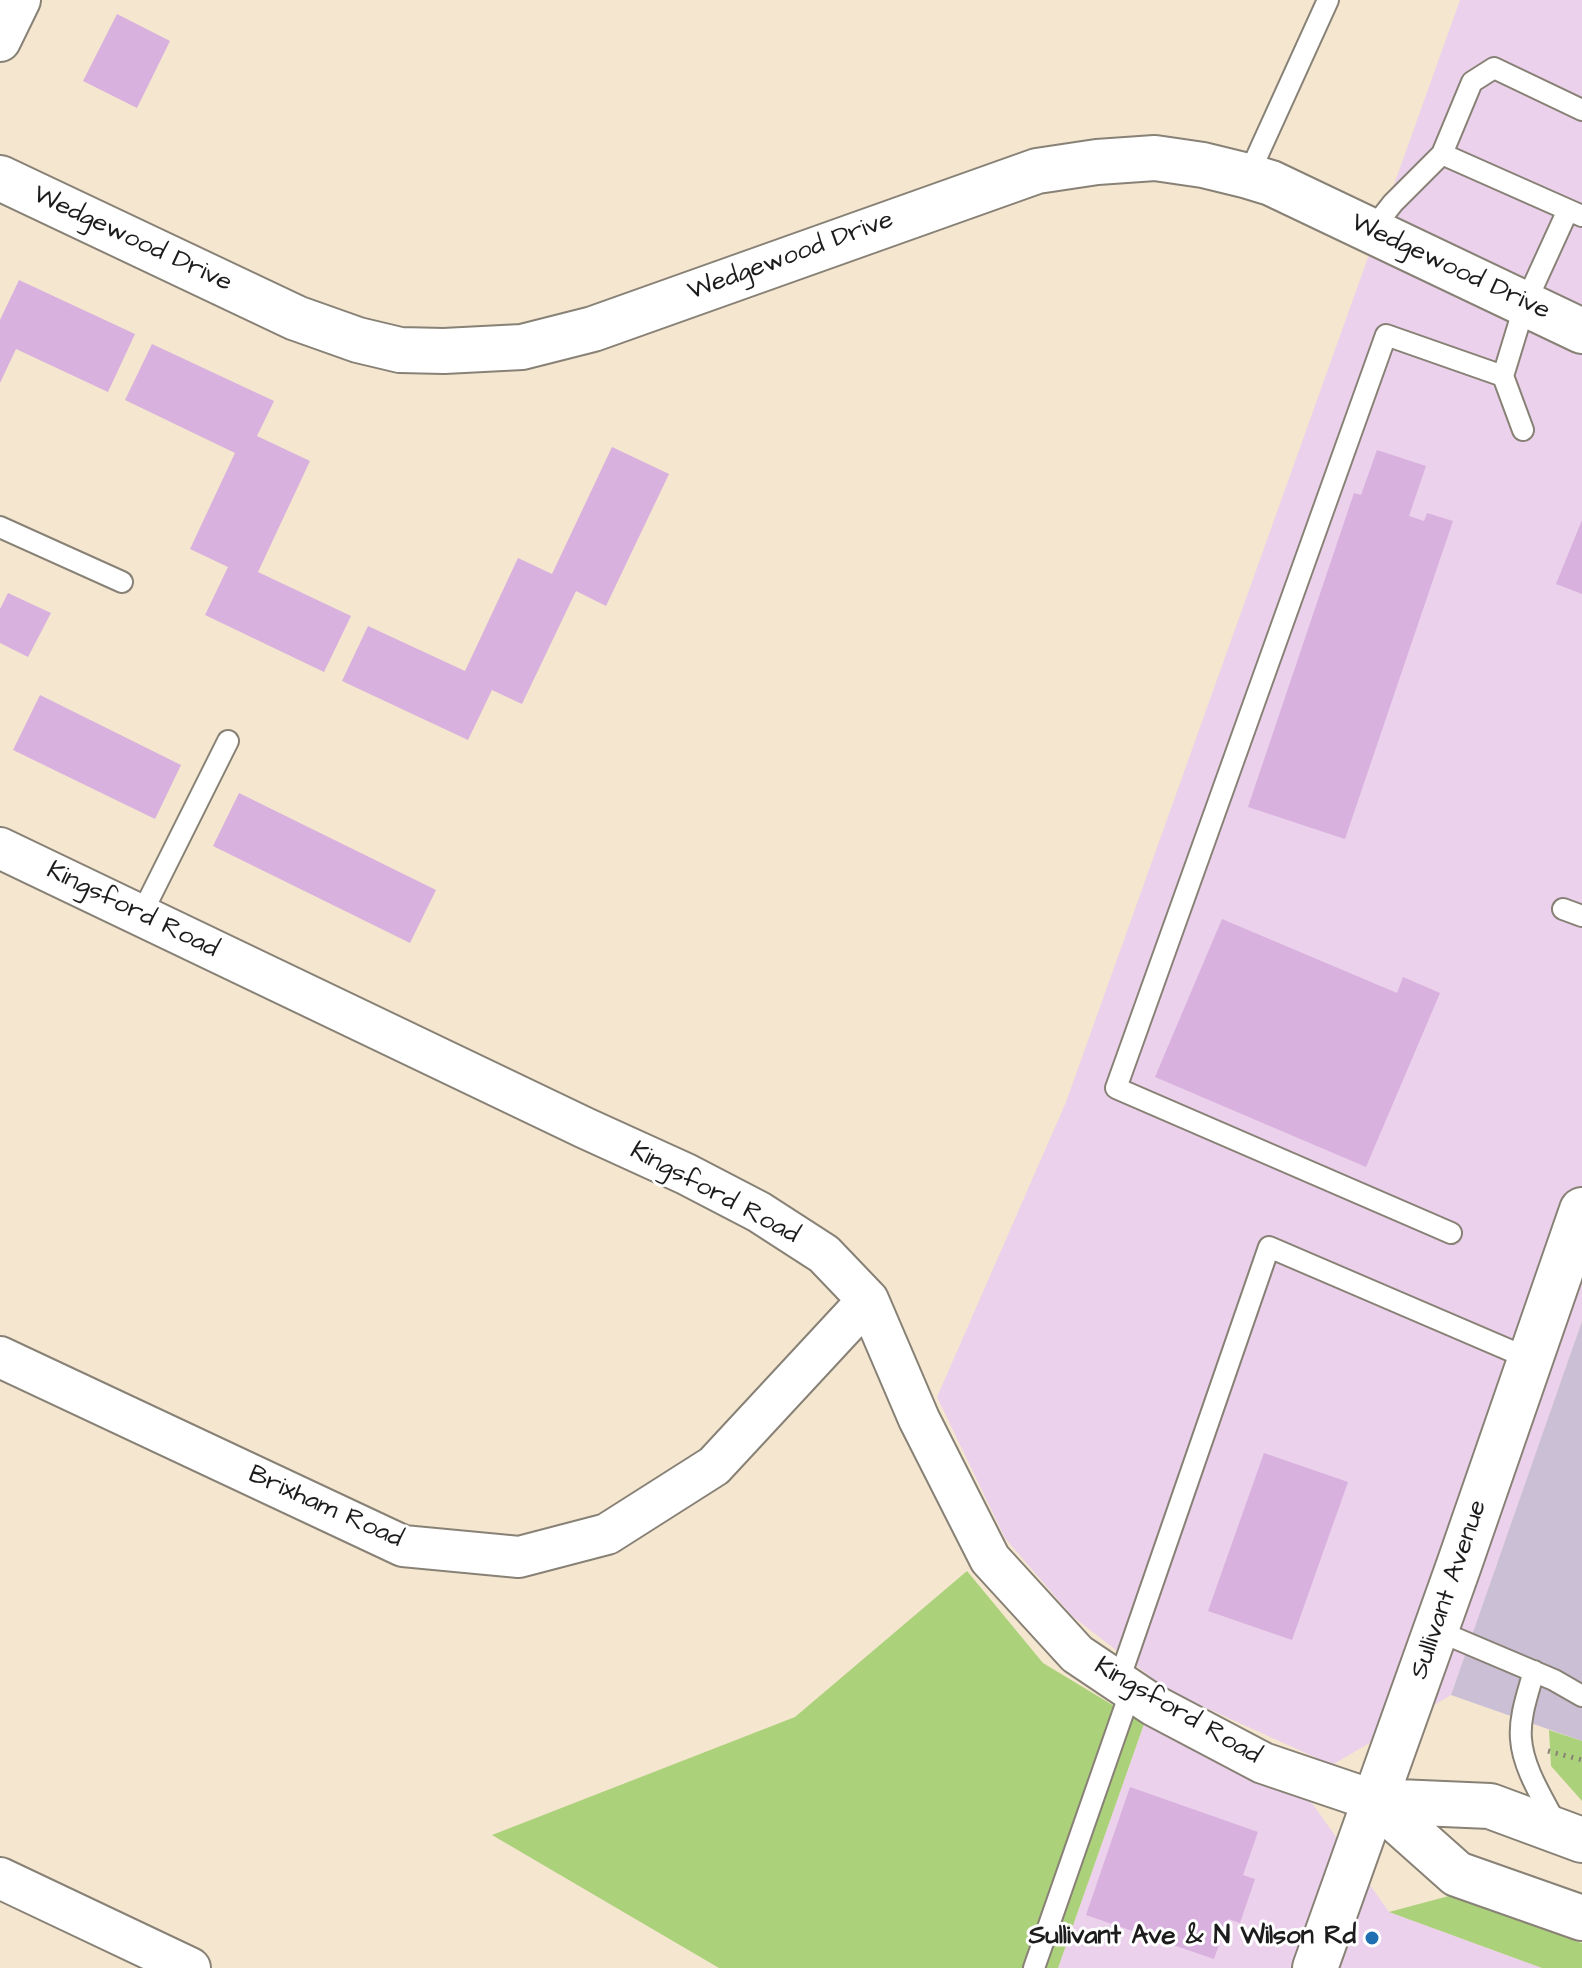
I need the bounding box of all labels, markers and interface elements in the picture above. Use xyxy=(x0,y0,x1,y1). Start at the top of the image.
street label: Wedgewood Drive xyxy=(28,180,236,300)
street label: Wedgewood Drive xyxy=(684,205,898,309)
street label: Wedgewood Drive xyxy=(1346,208,1554,328)
street label: Kingsford Road xyxy=(41,856,223,966)
street label: Kingsford Road xyxy=(624,1136,804,1252)
street label: Brixham Road xyxy=(243,1460,407,1556)
street label: Sullivant Avenue xyxy=(1405,1496,1495,1684)
street label: Kingsford Road xyxy=(1088,1652,1266,1772)
place label: Sullivant Ave & N Wilson Rd xyxy=(1029,1922,1356,1954)
marker: Sullivant Ave & N Wilson Rd xyxy=(1363,1929,1381,1947)

